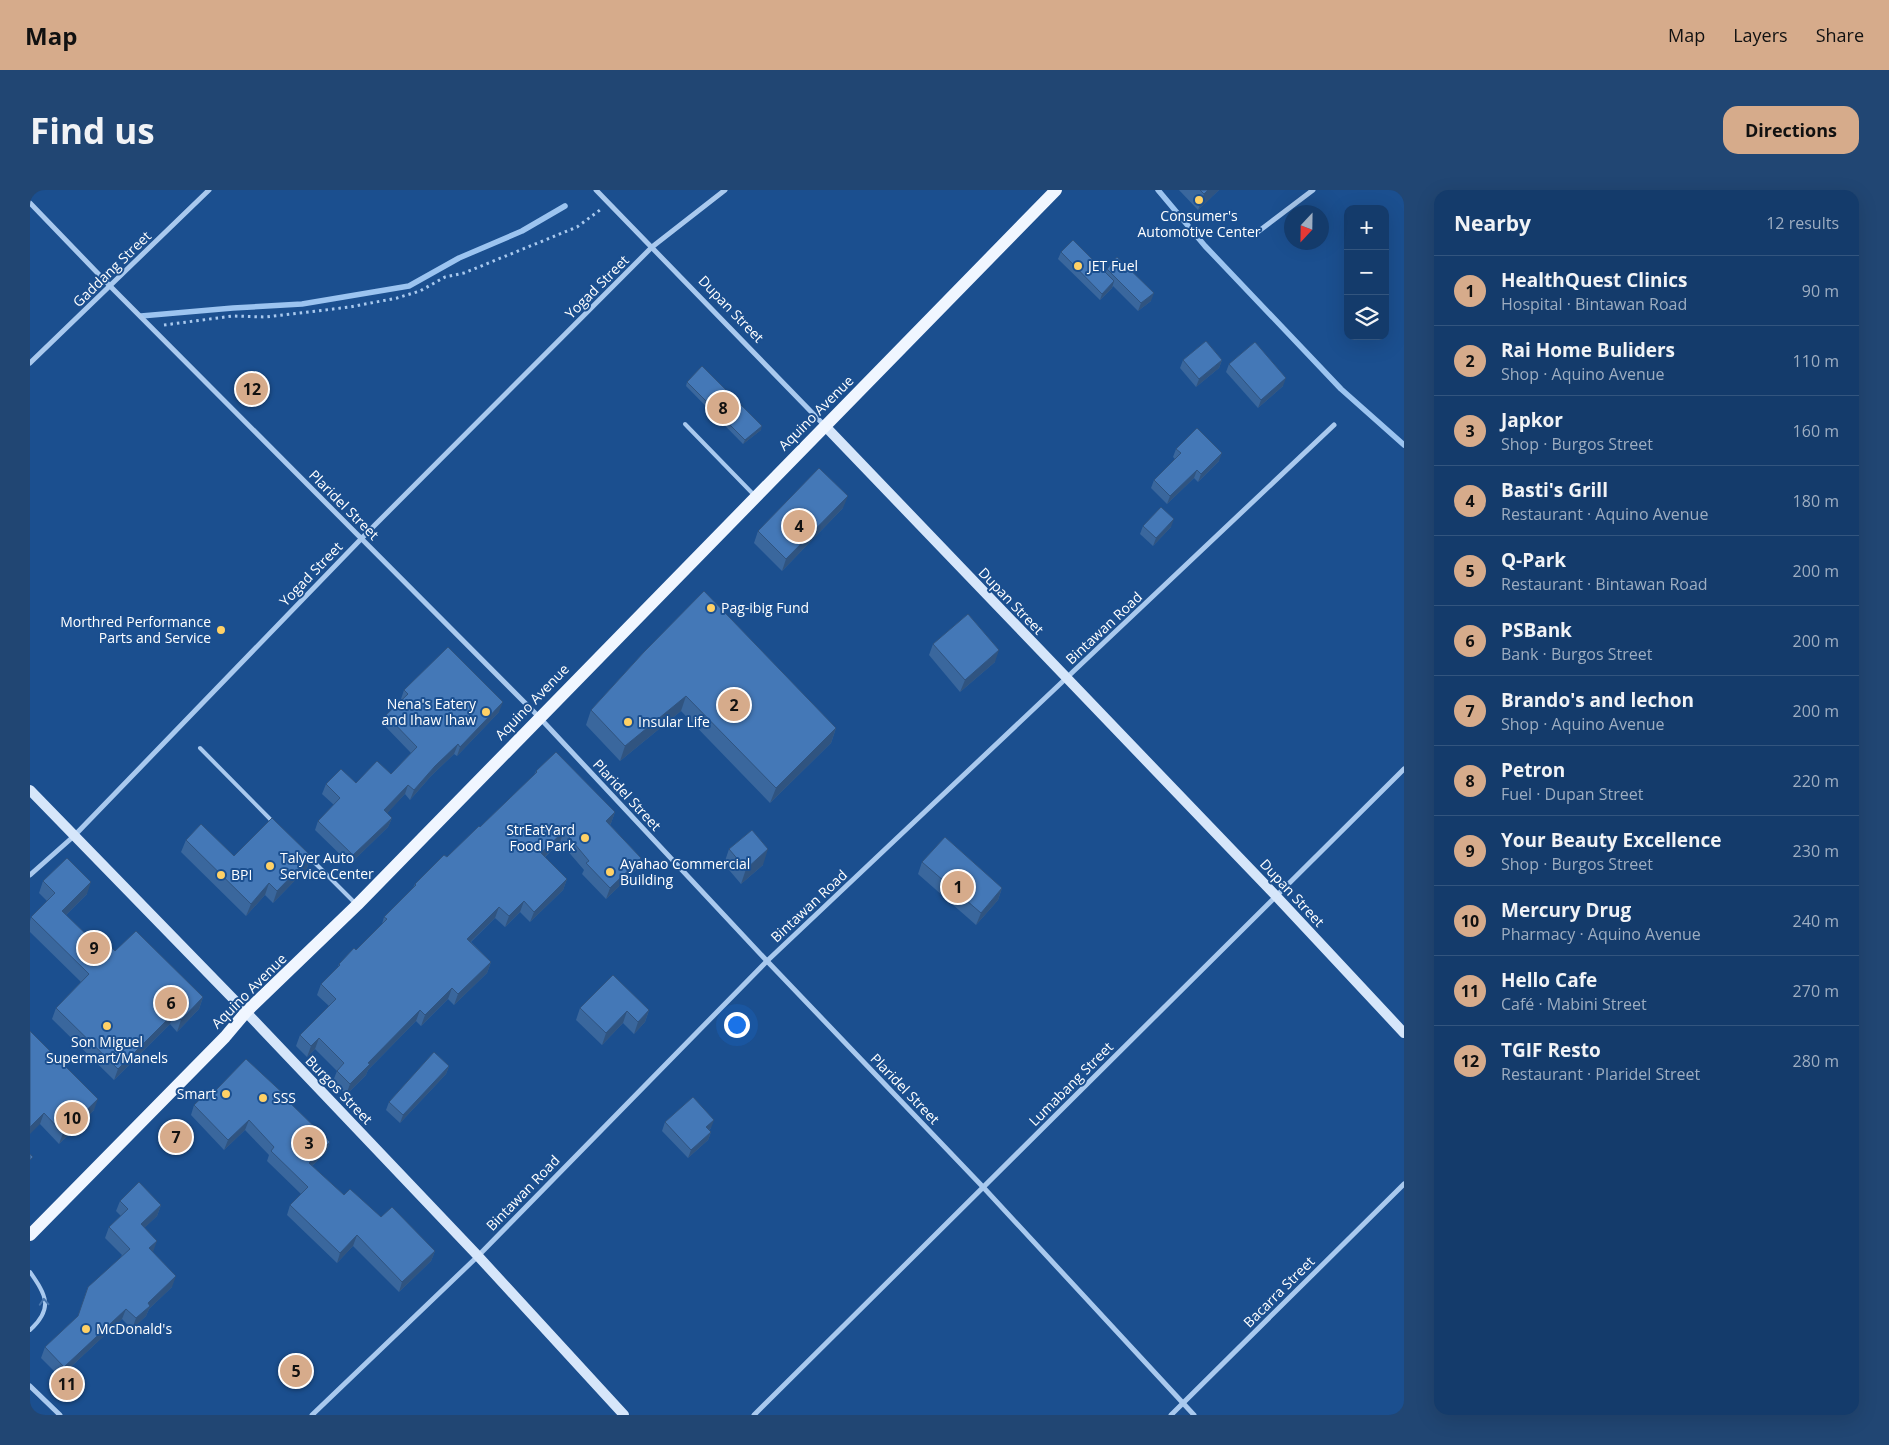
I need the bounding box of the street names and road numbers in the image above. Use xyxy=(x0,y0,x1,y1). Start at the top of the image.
street label: Gaddang Street xyxy=(68,226,155,311)
street label: Yogad Street xyxy=(561,251,633,323)
street label: Dupan Street xyxy=(695,271,768,346)
street label: Aquino Avenue xyxy=(774,371,857,454)
street label: Plaridel Street xyxy=(305,466,383,544)
street label: Yogad Street xyxy=(275,537,346,610)
street label: Dupan Street xyxy=(975,563,1048,638)
street label: Bintawan Road xyxy=(1061,587,1146,668)
street label: Aquino Avenue xyxy=(490,659,573,744)
street label: Plaridel Street xyxy=(589,755,666,835)
street label: Dupan Street xyxy=(1256,855,1329,931)
street label: Bintawan Road xyxy=(766,865,851,946)
street label: Aquino Avenue xyxy=(207,949,290,1032)
street label: Lumabang Street xyxy=(1024,1037,1117,1130)
street label: Plaridel Street xyxy=(867,1049,944,1128)
street label: Burgos Street xyxy=(302,1051,377,1128)
street label: Bintawan Road xyxy=(482,1151,564,1235)
street label: Bacarra Street xyxy=(1239,1252,1318,1331)

